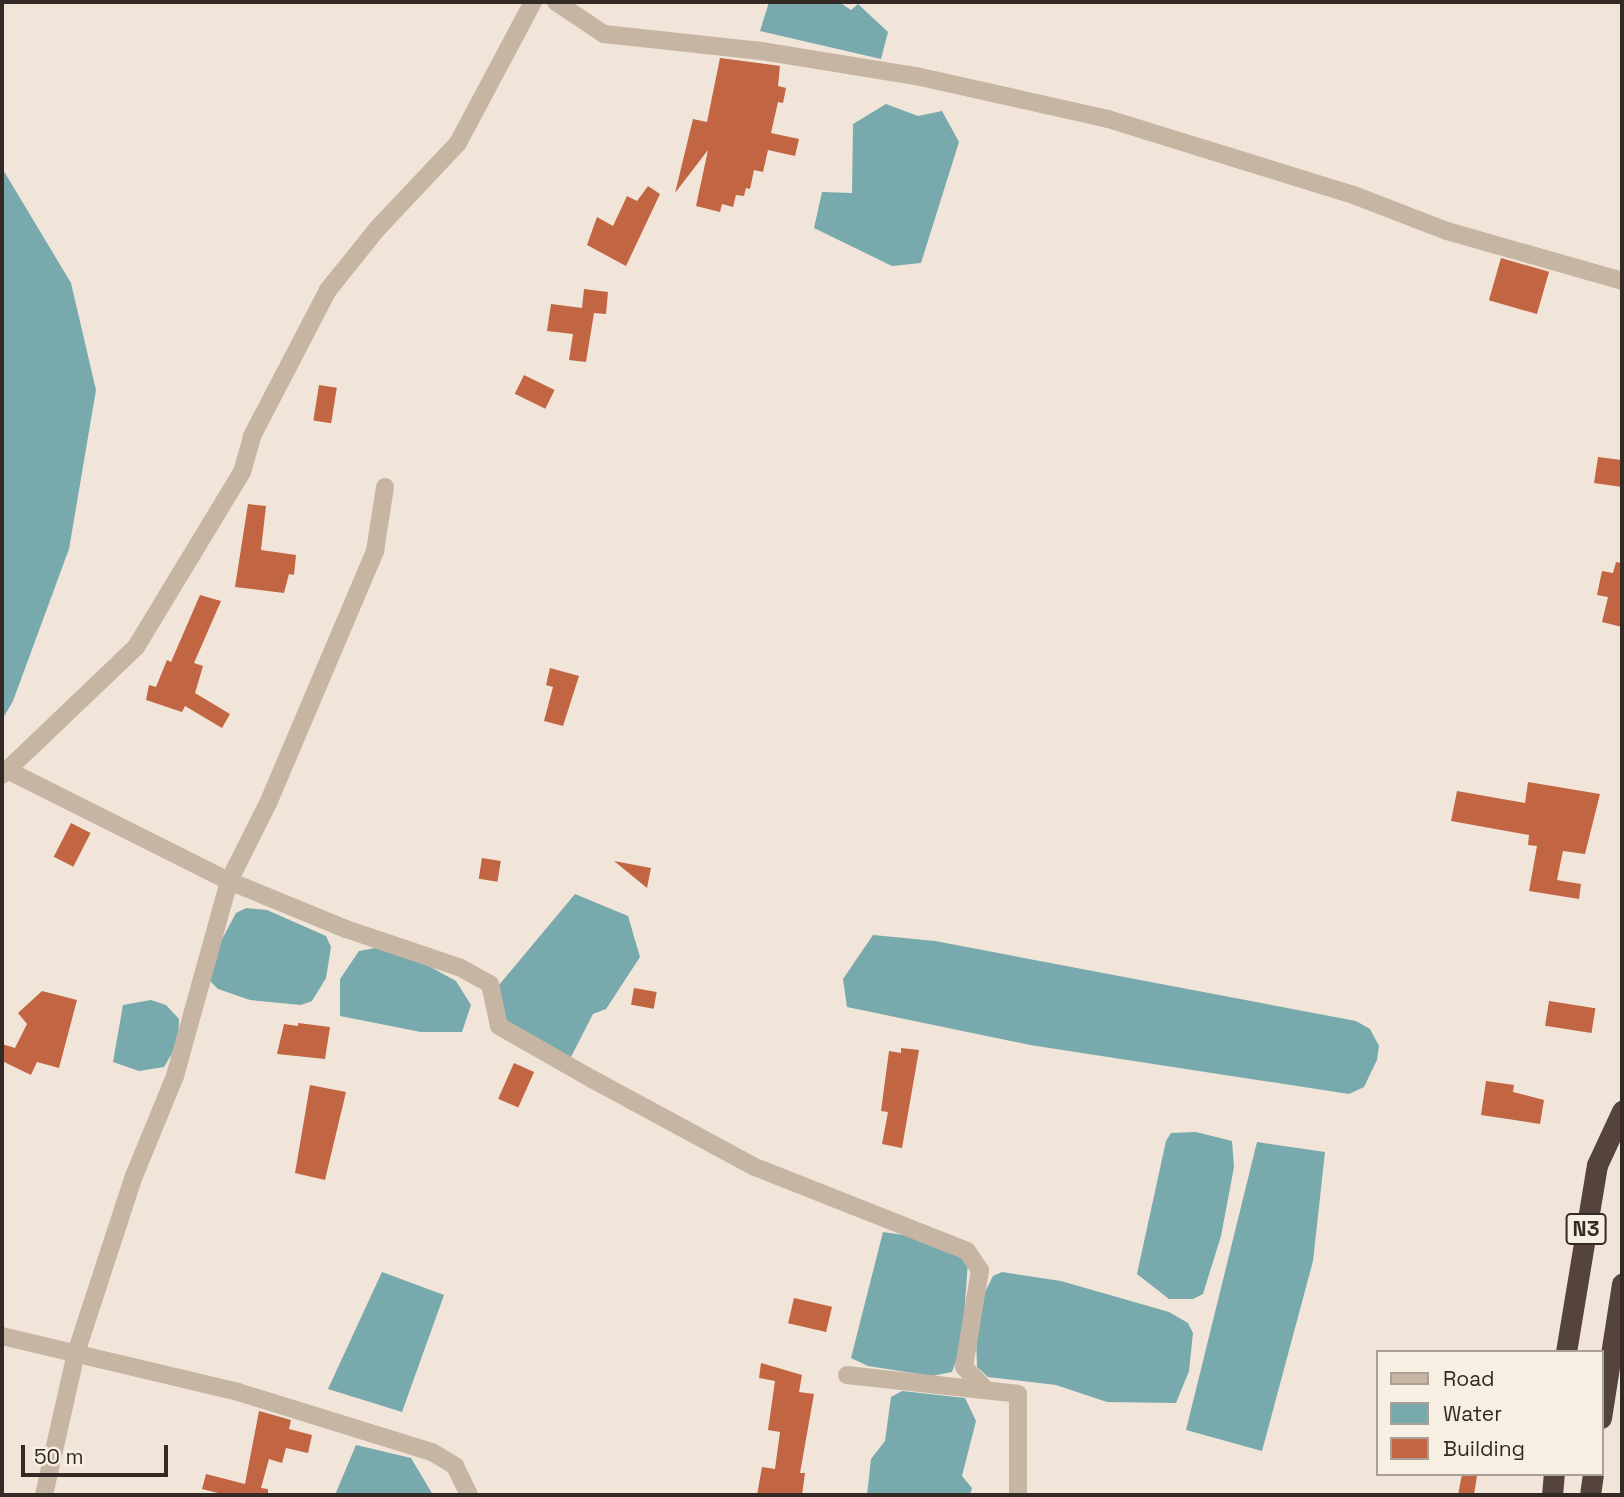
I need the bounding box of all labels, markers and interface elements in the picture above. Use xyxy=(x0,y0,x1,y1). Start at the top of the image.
road number: N3 xyxy=(1565,1212,1607,1246)
legend xyxy=(1376,1350,1603,1476)
text: Road xyxy=(1443,1365,1495,1392)
text: Water xyxy=(1443,1400,1502,1427)
scale bar xyxy=(24,1430,172,1474)
text: Building xyxy=(1443,1435,1525,1462)
text: 50 m xyxy=(34,1443,84,1470)

